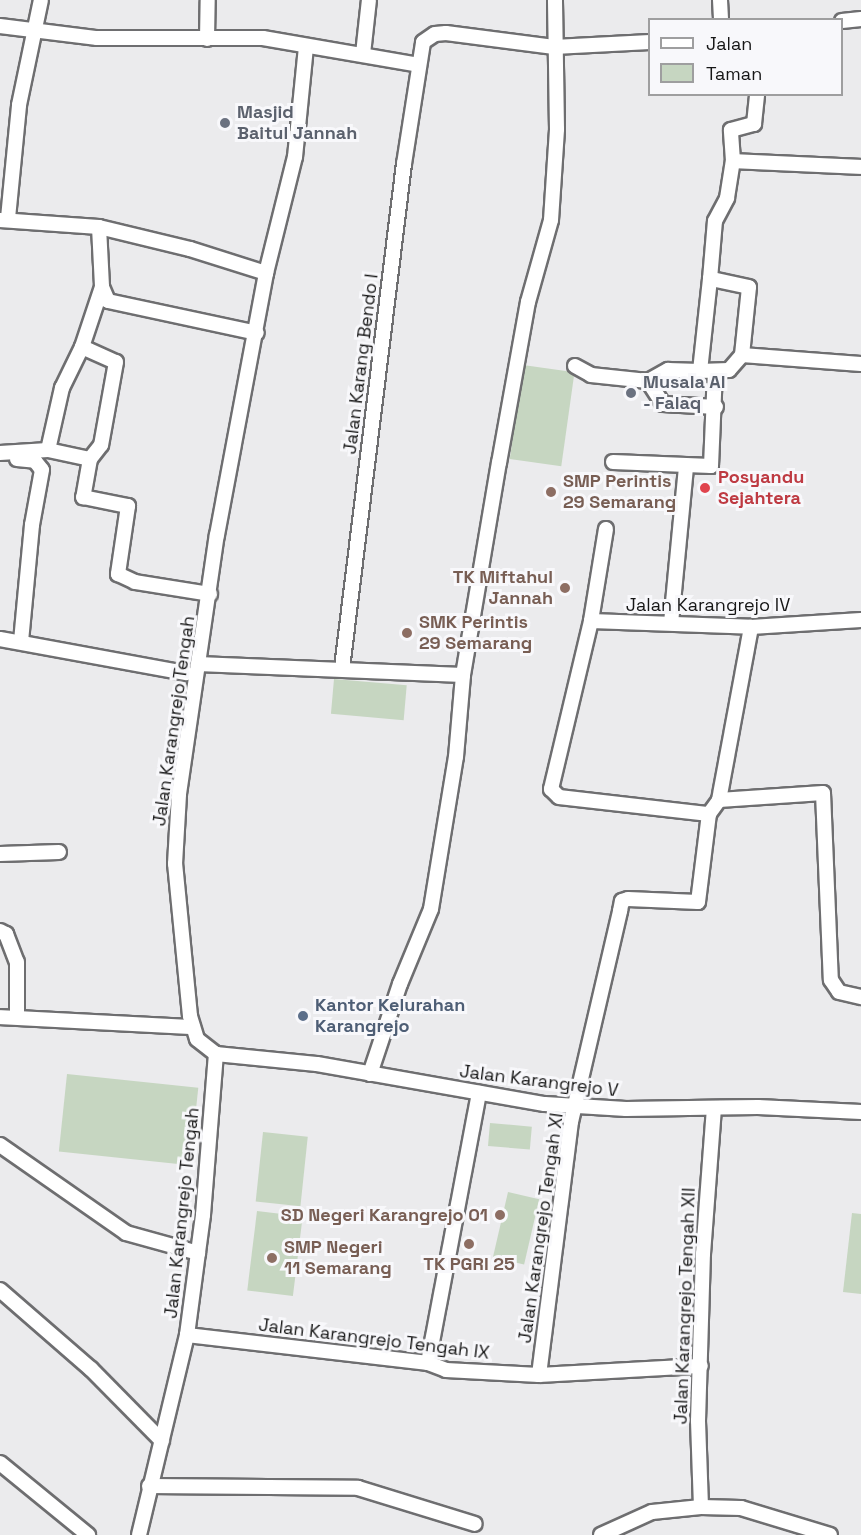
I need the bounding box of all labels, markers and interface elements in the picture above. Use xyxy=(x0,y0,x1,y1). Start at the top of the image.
legend xyxy=(648,18,843,96)
text: Jalan xyxy=(706,32,752,55)
text: Taman xyxy=(706,62,762,85)
place label: Masjid Baitul Jannah xyxy=(237,102,357,144)
marker: Masjid Baitul Jannah xyxy=(218,116,232,130)
street label: Jalan Karang Bendo I xyxy=(339,273,383,455)
place label: Musala Al - Falaq xyxy=(643,372,726,415)
marker: Musala Al - Falaq xyxy=(624,386,638,400)
place label: Posyandu Sejahtera xyxy=(718,467,804,510)
place label: SMP Perintis 29 Semarang xyxy=(563,471,676,514)
marker: Posyandu Sejahtera xyxy=(696,479,714,497)
marker: SMP Perintis 29 Semarang xyxy=(544,485,558,499)
place label: TK Miftahul Jannah xyxy=(453,567,553,610)
marker: TK Miftahul Jannah xyxy=(558,581,572,595)
street label: Jalan Karangrejo IV xyxy=(626,594,790,616)
place label: SMK Perintis 29 Semarang xyxy=(419,612,532,654)
street label: Jalan Karangrejo Tengah xyxy=(149,614,199,828)
marker: SMK Perintis 29 Semarang xyxy=(400,626,414,640)
place label: Kantor Kelurahan Karangrejo xyxy=(315,995,465,1038)
marker: Kantor Kelurahan Karangrejo xyxy=(296,1009,310,1023)
street label: Jalan Karangrejo V xyxy=(458,1061,620,1101)
street label: Jalan Karangrejo Tengah xyxy=(160,1106,204,1320)
street label: Jalan Karangrejo Tengah XI xyxy=(514,1111,568,1345)
street label: Jalan Karangrejo Tengah XII xyxy=(670,1187,700,1425)
place label: SD Negeri Karangrejo 01 xyxy=(281,1204,488,1226)
marker: SD Negeri Karangrejo 01 xyxy=(493,1208,507,1222)
place label: SMP Negeri 11 Semarang xyxy=(284,1237,392,1280)
marker: TK PGRI 25 xyxy=(462,1237,476,1251)
marker: SMP Negeri 11 Semarang xyxy=(265,1251,279,1265)
place label: TK PGRI 25 xyxy=(423,1253,515,1275)
street label: Jalan Karangrejo Tengah IX xyxy=(257,1314,491,1364)

